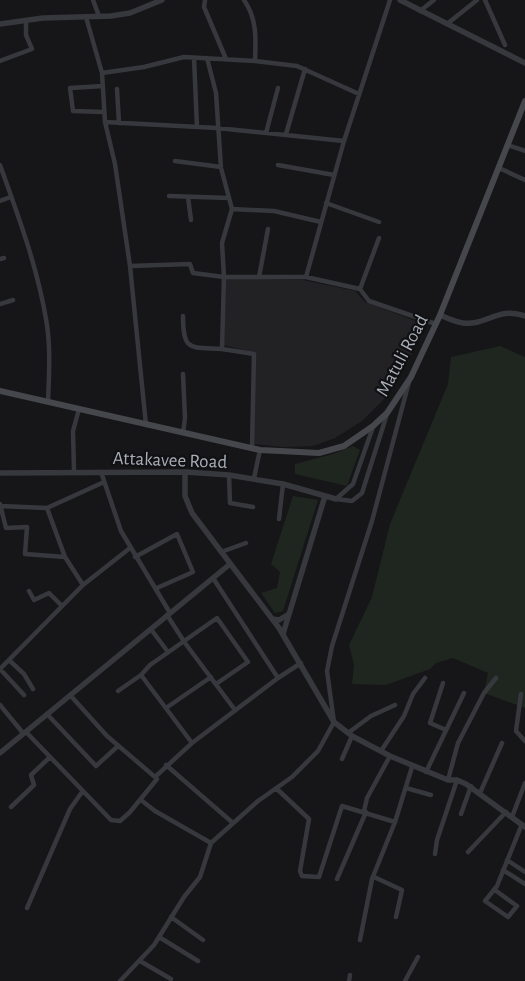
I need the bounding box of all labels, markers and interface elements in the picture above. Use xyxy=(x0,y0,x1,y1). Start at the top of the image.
street label: Matuli Road xyxy=(373,312,432,400)
street label: Attakavee Road xyxy=(112,449,228,472)

